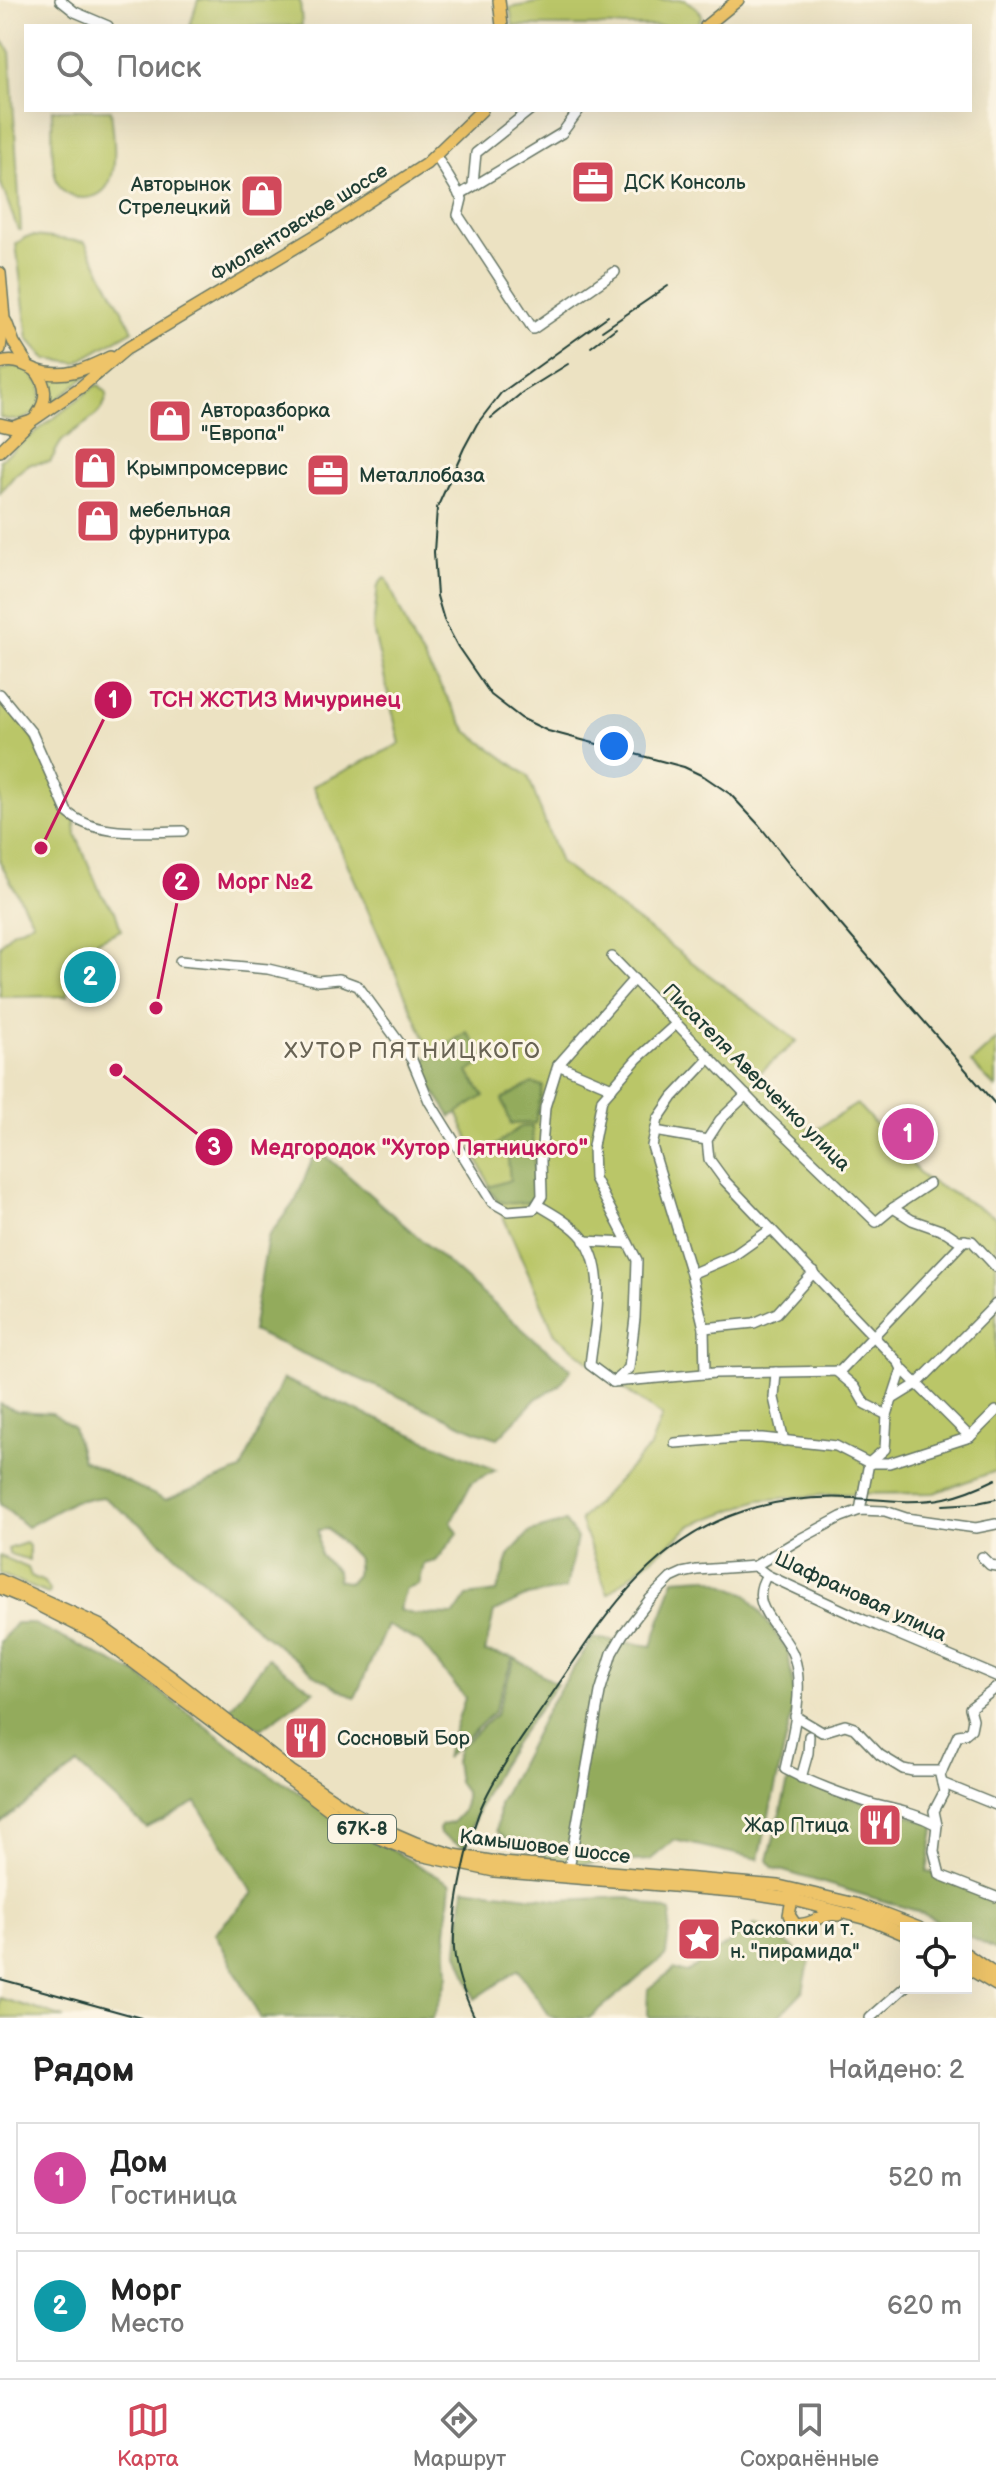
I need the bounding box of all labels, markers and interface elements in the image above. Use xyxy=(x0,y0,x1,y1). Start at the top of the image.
search box xyxy=(24,24,972,112)
icon: search xyxy=(52,46,96,90)
text: Поиск xyxy=(116,50,202,86)
office icon: ДСК Консоль xyxy=(569,158,617,206)
street label: Фиолентовское шоссе xyxy=(207,159,392,287)
place label: ДСК Консоль xyxy=(624,171,746,195)
shop icon: Авторынок Стрелецкий xyxy=(238,172,286,220)
place label: Авторынок Стрелецкий xyxy=(118,173,231,220)
shop icon: Авторазборка "Европа" xyxy=(146,397,194,445)
place label: Авторазборка "Европа" xyxy=(200,399,331,446)
shop icon: Крымпромсервис xyxy=(71,444,119,492)
office icon: Металлобаза xyxy=(304,451,352,499)
place label: Крымпромсервис xyxy=(126,457,288,481)
place label: Металлобаза xyxy=(359,464,485,488)
shop icon: мебельная фурнитура xyxy=(74,497,122,545)
place label: мебельная фурнитура xyxy=(129,499,231,546)
callout: ТСН ЖСТИЗ Мичуринец xyxy=(93,677,416,723)
text: 1 xyxy=(108,686,118,715)
text: ТСН ЖСТИЗ Мичуринец xyxy=(149,687,401,714)
your location xyxy=(594,726,634,766)
callout: Морг №2 xyxy=(161,859,329,905)
text: 2 xyxy=(174,868,189,897)
text: Морг №2 xyxy=(217,869,313,896)
pin: 2 xyxy=(64,947,116,1007)
street label: Писателя Аверченко улица xyxy=(658,979,855,1177)
district label: ХУТОР ПЯТНИЦКОГО xyxy=(284,1038,542,1065)
pin: 1 xyxy=(882,1104,934,1164)
callout: Медгородок "Хутор Пятницкого" xyxy=(194,1124,604,1170)
text: 3 xyxy=(207,1133,221,1162)
text: Медгородок "Хутор Пятницкого" xyxy=(250,1135,588,1162)
street label: Шафрановая улица xyxy=(771,1547,951,1647)
restaurant icon: Сосновый Бор xyxy=(282,1714,330,1762)
place label: Сосновый Бор xyxy=(337,1727,471,1751)
restaurant icon: Жар Птица xyxy=(856,1801,904,1849)
place label: Жар Птица xyxy=(744,1814,849,1838)
road number: 67К-8 xyxy=(328,1815,396,1843)
street label: Камышовое шоссе xyxy=(458,1825,632,1869)
place icon: Раскопки и т. н. "пирамида" xyxy=(675,1915,723,1963)
place label: Раскопки и т. н. "пирамида" xyxy=(730,1917,860,1964)
map controls xyxy=(900,1922,972,1994)
button: locate xyxy=(900,1922,972,1994)
text: Рядом xyxy=(32,2050,134,2091)
text: Найдено: 2 xyxy=(828,2055,964,2086)
text: Дом xyxy=(110,2145,168,2181)
text: 1 xyxy=(55,2163,65,2194)
text: 520 m xyxy=(888,2163,962,2194)
text: Гостиница xyxy=(110,2181,237,2212)
text: Морг xyxy=(110,2273,181,2309)
text: 2 xyxy=(52,2291,68,2322)
text: 620 m xyxy=(887,2291,962,2322)
text: Место xyxy=(110,2309,184,2340)
tab: Карта xyxy=(117,2398,179,2473)
tab: Маршрут xyxy=(413,2398,506,2473)
tab: Сохранённые xyxy=(740,2398,879,2473)

